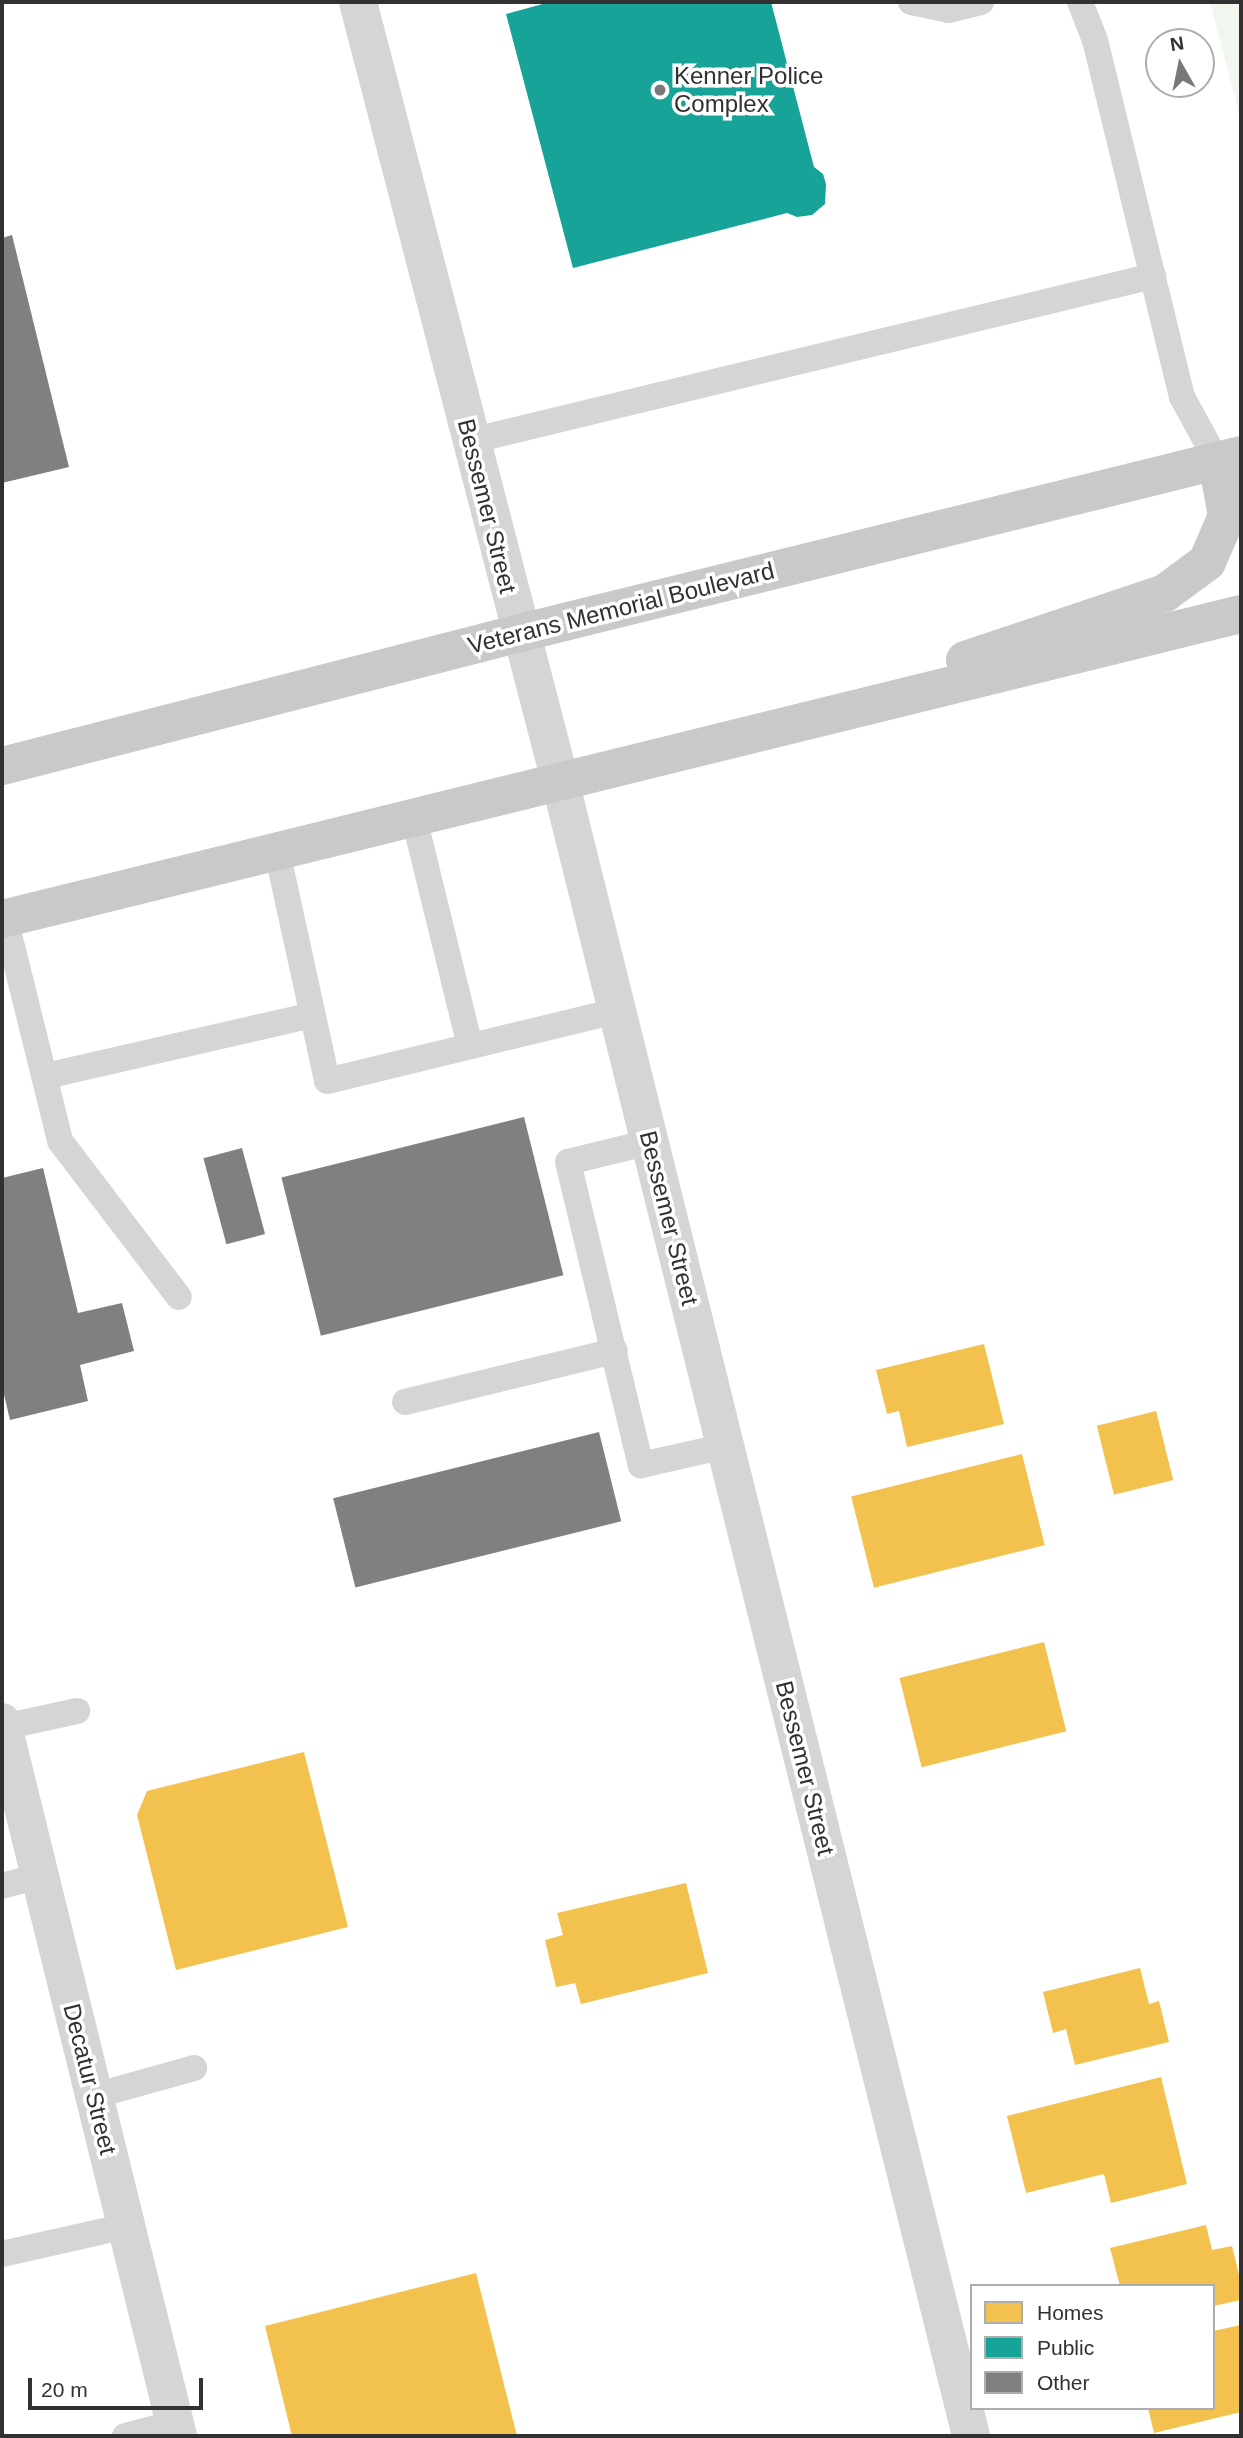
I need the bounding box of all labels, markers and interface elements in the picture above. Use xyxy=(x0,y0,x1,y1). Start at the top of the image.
north arrow xyxy=(1145,28,1215,98)
text: N xyxy=(1169,32,1185,55)
place label: Kenner Police Complex xyxy=(674,62,823,118)
marker: Kenner Police Complex xyxy=(652,82,668,98)
street label: Bessemer Street xyxy=(451,416,523,596)
street label: Veterans Memorial Boulevard xyxy=(465,556,777,660)
street label: Bessemer Street xyxy=(633,1128,705,1308)
street label: Bessemer Street xyxy=(769,1678,841,1858)
street label: Decatur Street xyxy=(57,2000,123,2158)
legend xyxy=(970,2284,1215,2410)
text: Homes xyxy=(1037,2301,1104,2324)
text: Public xyxy=(1037,2336,1094,2359)
scale bar xyxy=(32,2364,206,2408)
text: Other xyxy=(1037,2371,1090,2394)
text: 20 m xyxy=(41,2378,88,2401)

